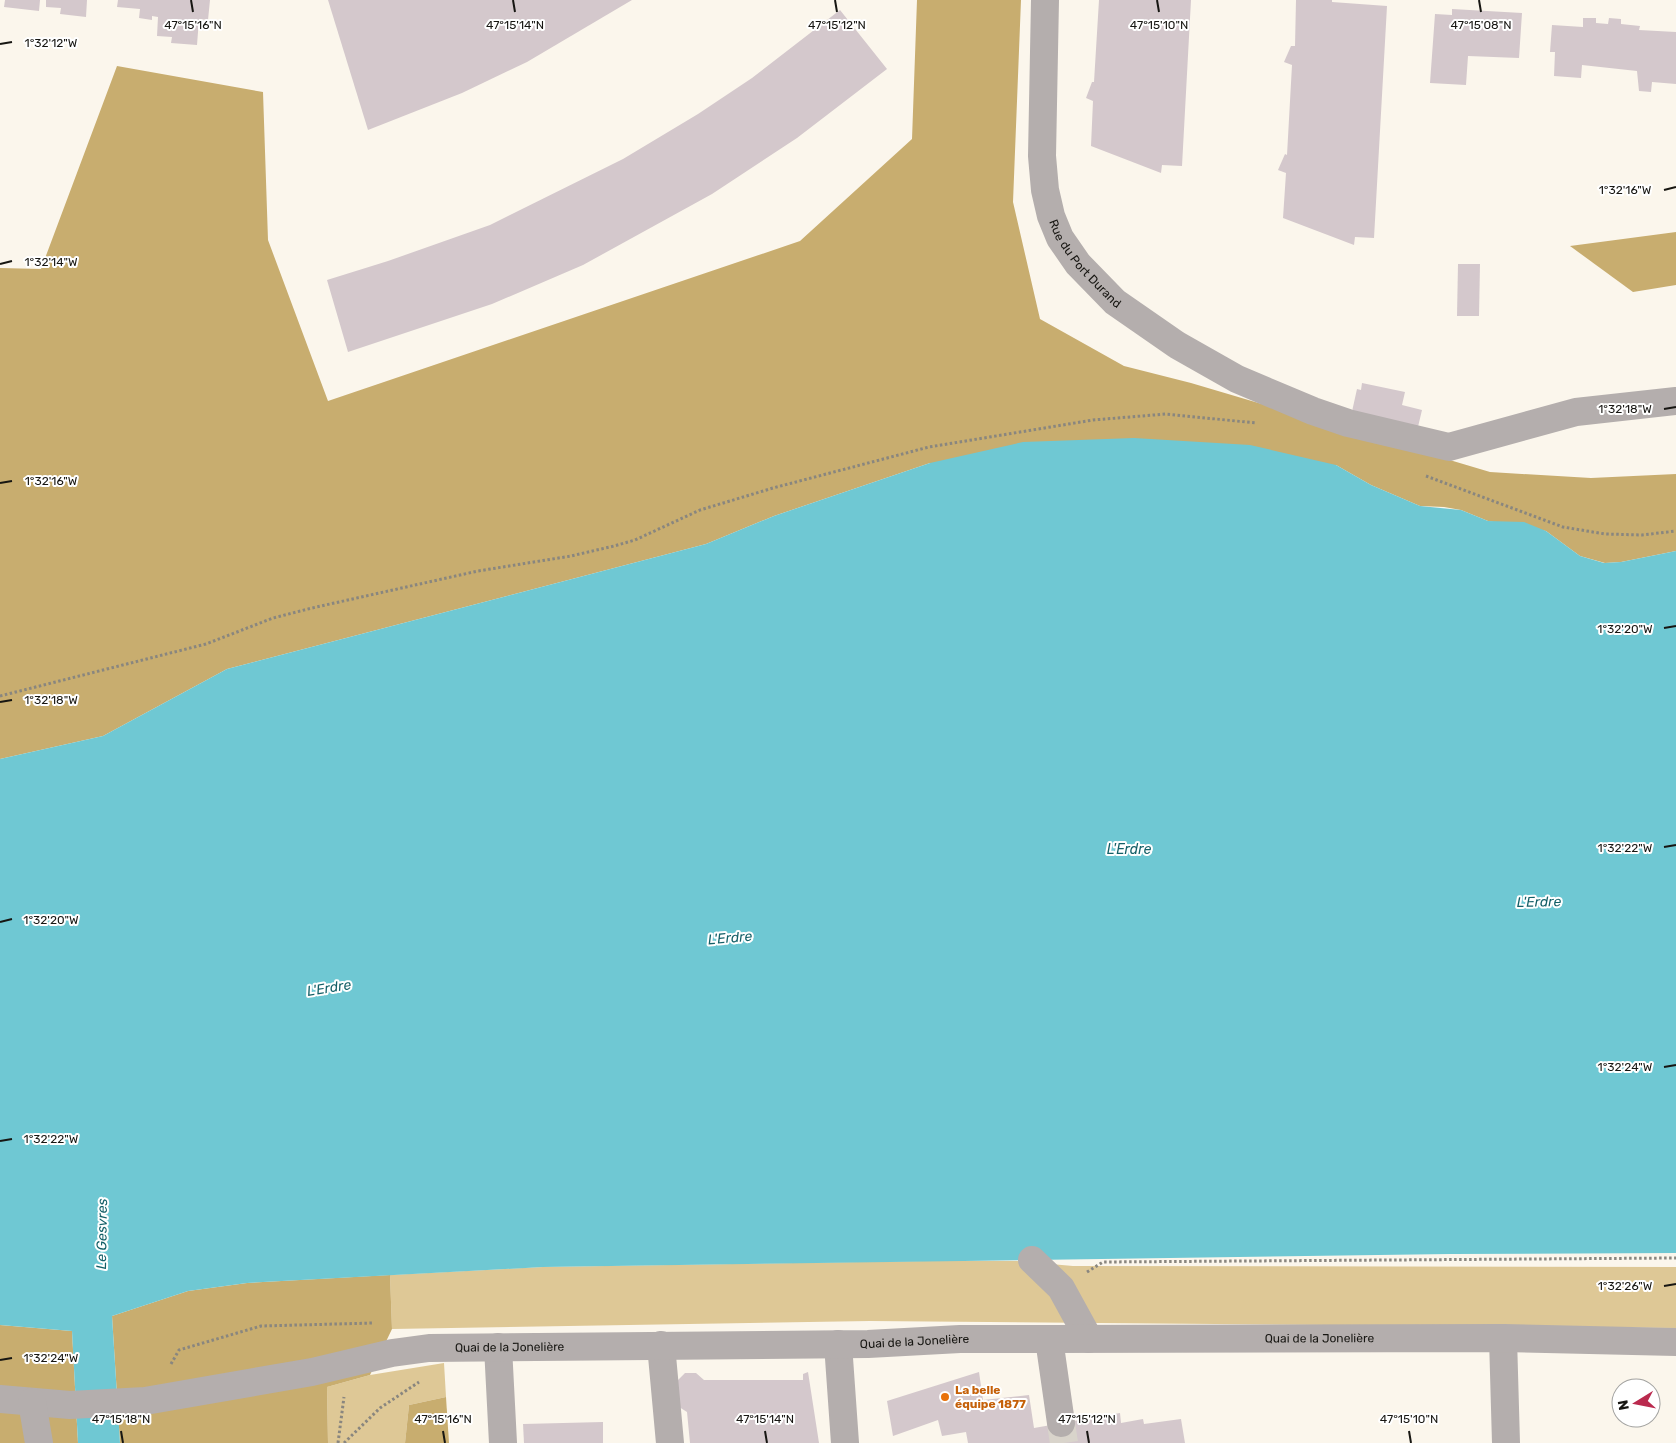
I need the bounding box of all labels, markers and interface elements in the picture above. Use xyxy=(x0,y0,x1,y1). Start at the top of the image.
text: 47°15'16"N xyxy=(164,18,222,32)
text: 47°15'14"N xyxy=(486,18,544,32)
text: 47°15'12"N xyxy=(808,18,866,32)
text: 47°15'10"N xyxy=(1130,18,1188,32)
text: 47°15'08"N xyxy=(1450,18,1512,32)
text: 1°32'12"W xyxy=(25,36,78,50)
text: 1°32'16"W xyxy=(1599,183,1652,197)
street label: Rue du Port Durand xyxy=(1046,217,1124,311)
text: 1°32'14"W xyxy=(24,255,78,269)
text: 1°32'18"W xyxy=(1598,402,1652,416)
text: 1°32'16"W xyxy=(25,474,78,488)
text: 1°32'20"W xyxy=(1597,622,1653,636)
text: 1°32'18"W xyxy=(24,693,78,707)
water label: L'Erdre xyxy=(1107,841,1151,858)
text: 1°32'22"W xyxy=(1598,841,1653,855)
water label: L'Erdre xyxy=(1517,893,1562,911)
text: 1°32'20"W xyxy=(23,913,79,927)
water label: L'Erdre xyxy=(707,928,753,948)
water label: L'Erdre xyxy=(306,976,352,1000)
text: 1°32'24"W xyxy=(1598,1060,1653,1074)
text: 1°32'22"W xyxy=(24,1132,79,1146)
water label: Le Gesvres xyxy=(93,1198,111,1270)
text: 1°32'26"W xyxy=(1598,1279,1653,1293)
street label: Quai de la Jonelière xyxy=(1265,1331,1374,1346)
street label: Quai de la Jonelière xyxy=(860,1332,969,1351)
street label: Quai de la Jonelière xyxy=(455,1340,565,1355)
text: 1°32'24"W xyxy=(24,1351,79,1365)
north arrow xyxy=(1611,1378,1661,1428)
place label: La belle équipe 1877 xyxy=(955,1383,1026,1411)
marker: La belle équipe 1877 xyxy=(939,1391,951,1403)
text: N xyxy=(1614,1399,1633,1412)
text: 47°15'18"N xyxy=(92,1412,150,1426)
text: 47°15'16"N xyxy=(414,1412,472,1426)
text: 47°15'14"N xyxy=(736,1412,794,1426)
text: 47°15'12"N xyxy=(1058,1412,1116,1426)
text: 47°15'10"N xyxy=(1380,1412,1438,1426)

